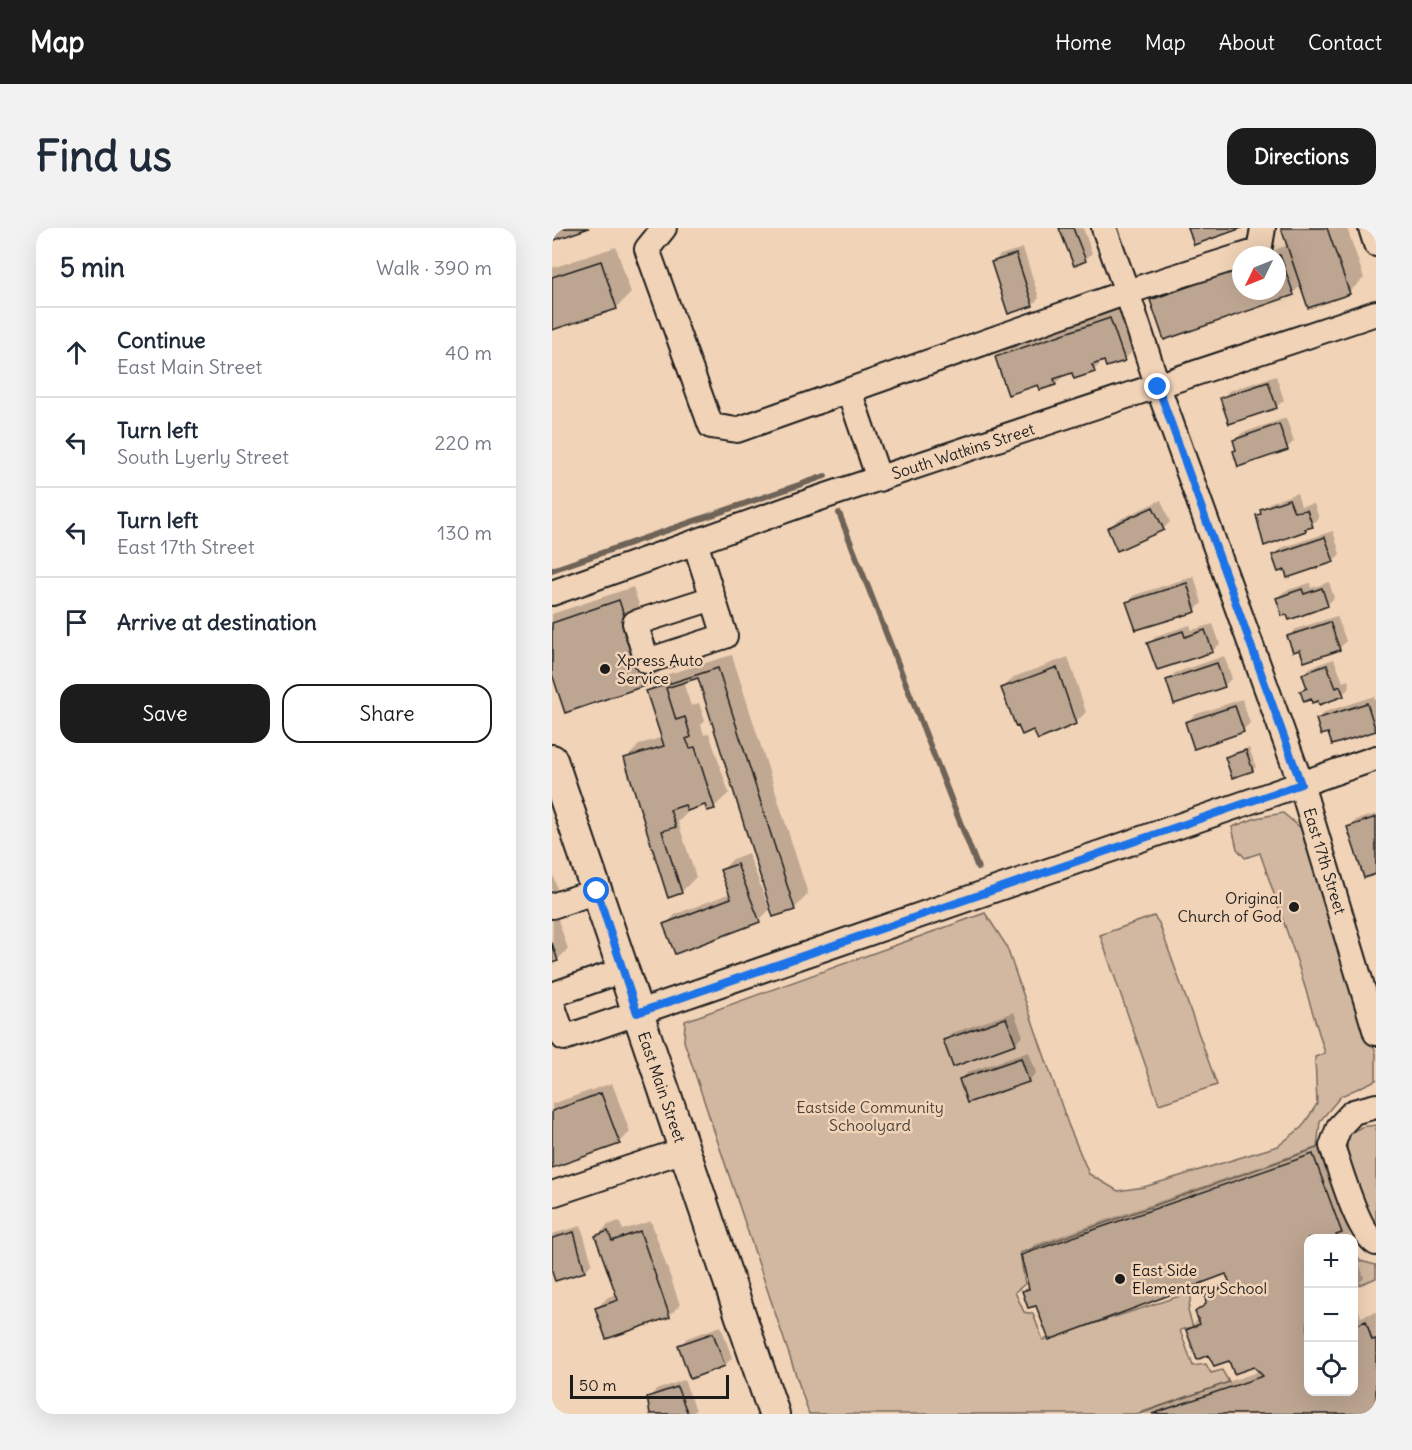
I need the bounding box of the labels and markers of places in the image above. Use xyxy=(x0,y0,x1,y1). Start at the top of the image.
place label: Xpress Auto Service xyxy=(617,650,703,688)
marker: Xpress Auto Service xyxy=(598,662,612,676)
place label: Original Church of God xyxy=(1178,888,1282,926)
marker: Original Church of God xyxy=(1287,900,1301,914)
place label: East Side Elementary School xyxy=(1132,1260,1267,1298)
marker: East Side Elementary School xyxy=(1113,1272,1127,1286)

